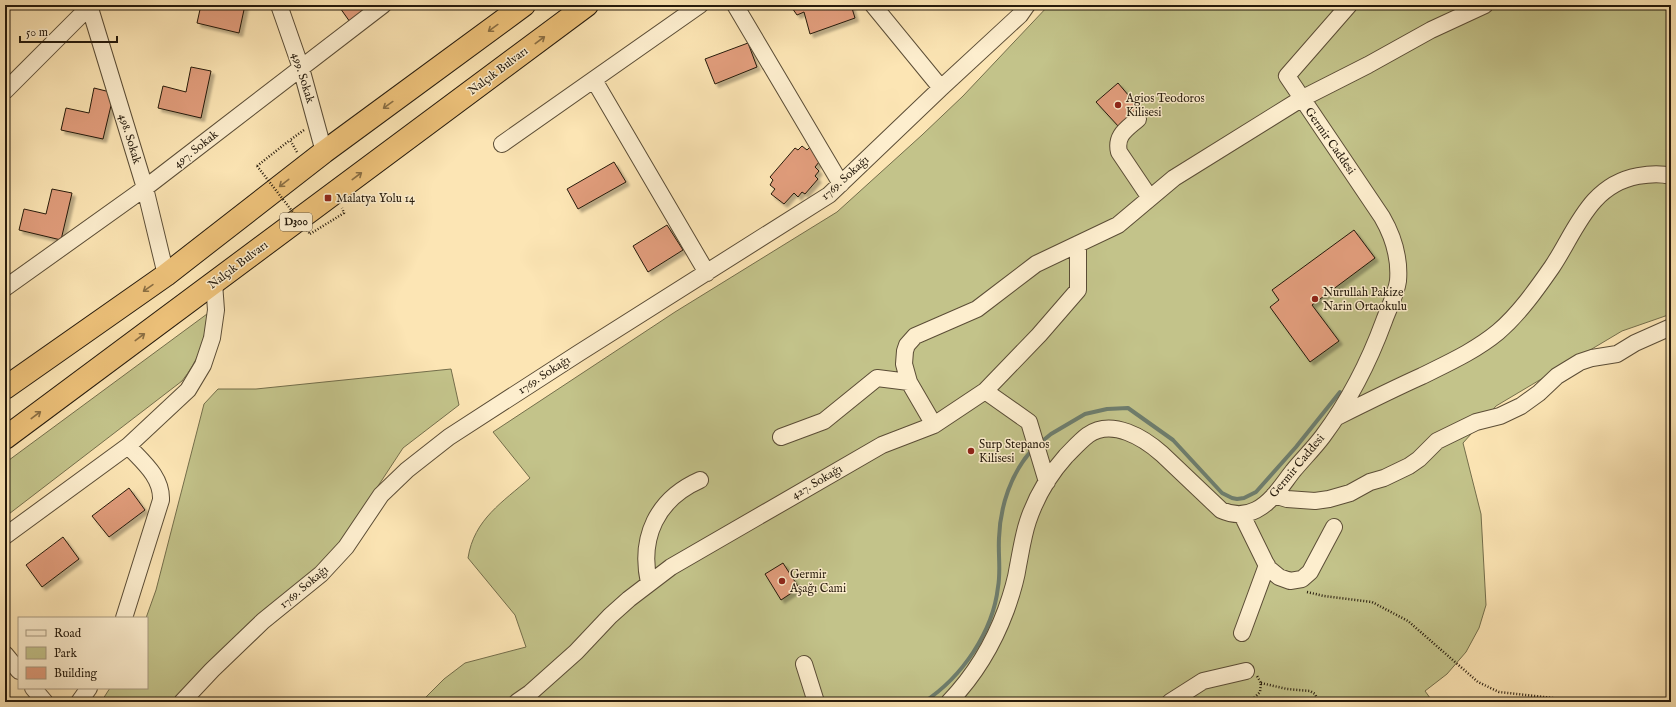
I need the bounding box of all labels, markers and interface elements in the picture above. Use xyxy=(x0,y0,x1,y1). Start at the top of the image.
scale bar xyxy=(20,18,117,44)
one-way arrow xyxy=(488,24,499,32)
text: 50 m xyxy=(26,25,48,40)
one-way arrow xyxy=(534,36,545,44)
street label: Nalçık Bulvarı xyxy=(465,44,531,98)
street label: 499. Sokak xyxy=(288,51,318,106)
place label: Agios Teodoros Kilisesi xyxy=(1125,91,1205,120)
marker: Agios Teodoros Kilisesi xyxy=(1113,100,1123,110)
one-way arrow xyxy=(383,101,394,109)
street label: Germir Caddesi xyxy=(1301,105,1359,177)
street label: 498. Sokak xyxy=(115,112,145,166)
street label: 497. Sokak xyxy=(171,127,222,171)
street label: 1769. Sokağı xyxy=(818,153,872,203)
one-way arrow xyxy=(351,172,362,180)
one-way arrow xyxy=(279,179,290,187)
place label: Malatya Yolu 14 xyxy=(336,191,415,206)
marker: Malatya Yolu 14 xyxy=(323,193,333,203)
road number: D300 xyxy=(280,213,312,231)
street label: Nalçık Bulvarı xyxy=(205,238,271,292)
one-way arrow xyxy=(142,284,153,292)
place label: Nurullah Pakize Narin Ortaokulu xyxy=(1323,285,1407,314)
marker: Nurullah Pakize Narin Ortaokulu xyxy=(1310,294,1320,304)
one-way arrow xyxy=(135,333,146,341)
street label: 1769. Sokağı xyxy=(515,353,573,397)
one-way arrow xyxy=(31,411,42,419)
street label: Germir Caddesi xyxy=(1266,431,1328,501)
place label: Surp Stepanos Kilisesi xyxy=(979,437,1049,466)
marker: Surp Stepanos Kilisesi xyxy=(966,446,976,456)
street label: 427. Sokağı xyxy=(789,461,845,503)
street label: 1769. Sokağı xyxy=(276,562,332,612)
place label: Germir Aşağı Cami xyxy=(789,567,846,596)
marker: Germir Aşağı Cami xyxy=(777,576,787,586)
legend xyxy=(18,617,148,689)
text: Road xyxy=(54,626,82,641)
text: Park xyxy=(54,646,77,661)
text: Building xyxy=(54,666,98,681)

